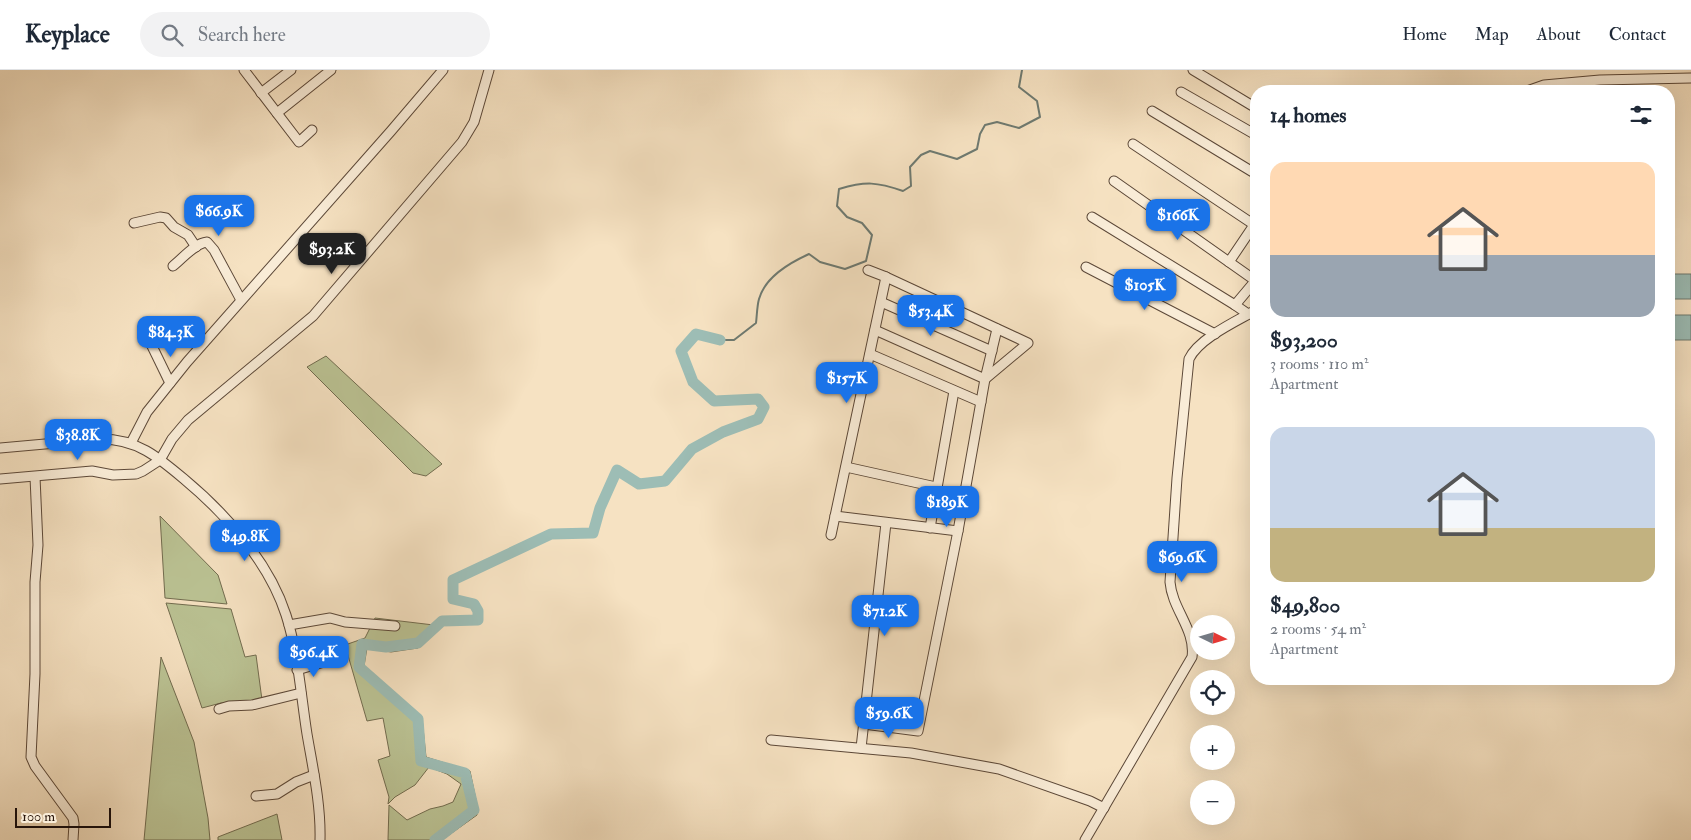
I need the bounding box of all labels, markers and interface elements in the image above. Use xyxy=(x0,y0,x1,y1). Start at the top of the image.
search box xyxy=(140,12,490,57)
text: Keyplace xyxy=(25,19,110,50)
icon: search xyxy=(158,21,186,49)
text: Search here xyxy=(198,23,286,47)
text: Home xyxy=(1402,23,1447,46)
text: Map xyxy=(1475,23,1509,46)
text: About xyxy=(1537,23,1581,46)
text: Contact xyxy=(1609,23,1666,46)
icon: filters xyxy=(1627,101,1655,129)
text: 14 homes xyxy=(1270,102,1347,129)
pin: $66.9K xyxy=(178,194,260,237)
icon: home xyxy=(1418,194,1508,284)
pin: $166K xyxy=(1143,198,1213,241)
text: $66.9K xyxy=(195,201,243,221)
text: $166K xyxy=(1157,205,1199,225)
pin: $93.2K xyxy=(291,232,373,275)
text: $93.2K xyxy=(309,239,355,259)
pin: $105K xyxy=(1110,268,1180,311)
text: $105K xyxy=(1124,275,1166,295)
pin: $53.4K xyxy=(890,294,972,337)
text: $53.4K xyxy=(908,301,954,321)
pin: $84.3K xyxy=(130,316,212,358)
text: $84.3K xyxy=(148,322,194,342)
text: $93,200 xyxy=(1270,327,1338,354)
text: 3 rooms · 110 m² xyxy=(1270,354,1368,374)
pin: $157K xyxy=(812,362,882,404)
text: $157K xyxy=(827,368,867,388)
text: Apartment xyxy=(1270,374,1338,394)
pin: $38.8K xyxy=(37,418,119,461)
text: $38.8K xyxy=(56,425,100,445)
icon: home xyxy=(1418,459,1508,549)
pin: $189K xyxy=(912,486,982,528)
text: $189K xyxy=(926,492,968,512)
pin: $49.8K xyxy=(204,520,286,562)
text: $49.8K xyxy=(221,526,269,546)
pin: $69.6K xyxy=(1141,540,1223,583)
text: $69.6K xyxy=(1158,547,1206,567)
text: $49,800 xyxy=(1270,592,1340,619)
pin: $71.2K xyxy=(844,594,926,637)
text: $71.2K xyxy=(863,601,907,621)
north arrow xyxy=(1190,615,1235,660)
map controls xyxy=(1190,615,1235,825)
text: 2 rooms · 54 m² xyxy=(1270,619,1366,639)
pin: $96.4K xyxy=(273,636,355,678)
text: Apartment xyxy=(1270,639,1338,659)
text: $96.4K xyxy=(290,642,338,662)
button: locate xyxy=(1190,670,1235,715)
pin: $59.6K xyxy=(848,696,930,739)
text: $59.6K xyxy=(866,703,912,723)
button: + xyxy=(1190,725,1235,770)
button: − xyxy=(1190,780,1235,825)
scale bar xyxy=(15,805,111,828)
text: 100 m xyxy=(22,808,55,825)

